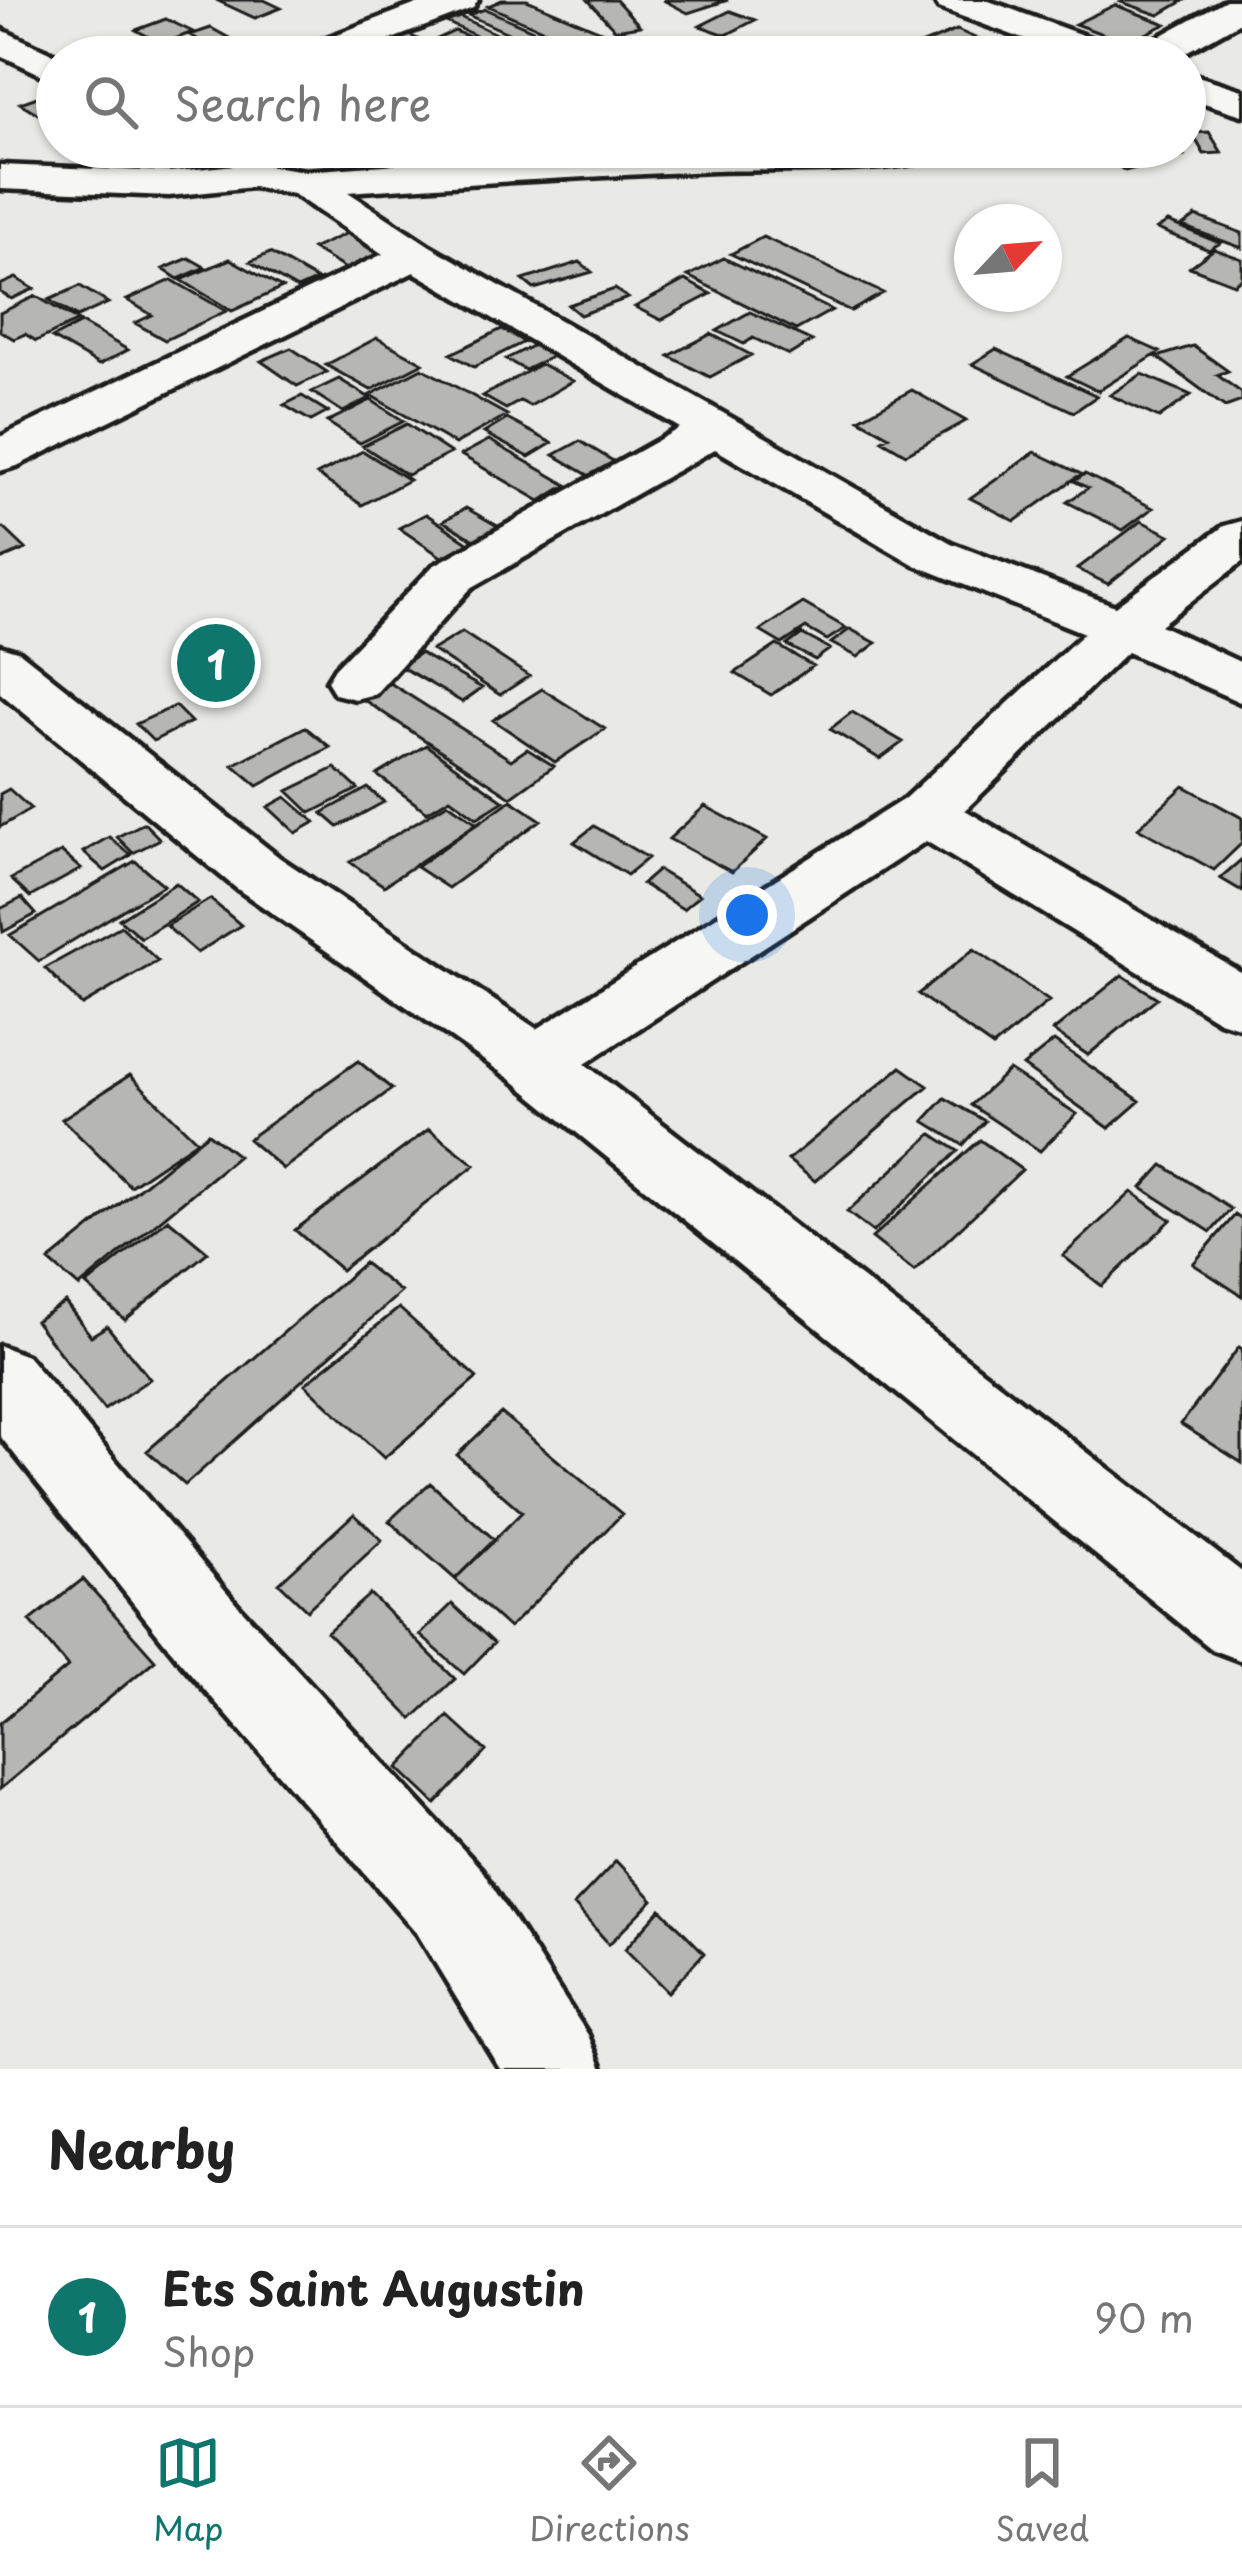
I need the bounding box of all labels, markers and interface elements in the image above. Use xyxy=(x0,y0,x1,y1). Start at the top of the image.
search box xyxy=(36,36,1206,168)
text: Search here xyxy=(174,68,431,136)
icon: search xyxy=(78,69,144,135)
north arrow xyxy=(954,204,1062,312)
pin: 1 xyxy=(177,618,255,708)
your location xyxy=(717,885,777,945)
text: Nearby xyxy=(48,2109,235,2186)
text: Ets Saint Augustin xyxy=(162,2253,585,2321)
text: 1 xyxy=(78,2287,96,2346)
text: 90 m xyxy=(1094,2287,1194,2346)
text: Shop xyxy=(162,2321,255,2380)
tab: Map xyxy=(153,2430,223,2552)
tab: Directions xyxy=(529,2430,690,2552)
tab: Saved xyxy=(995,2430,1089,2552)

